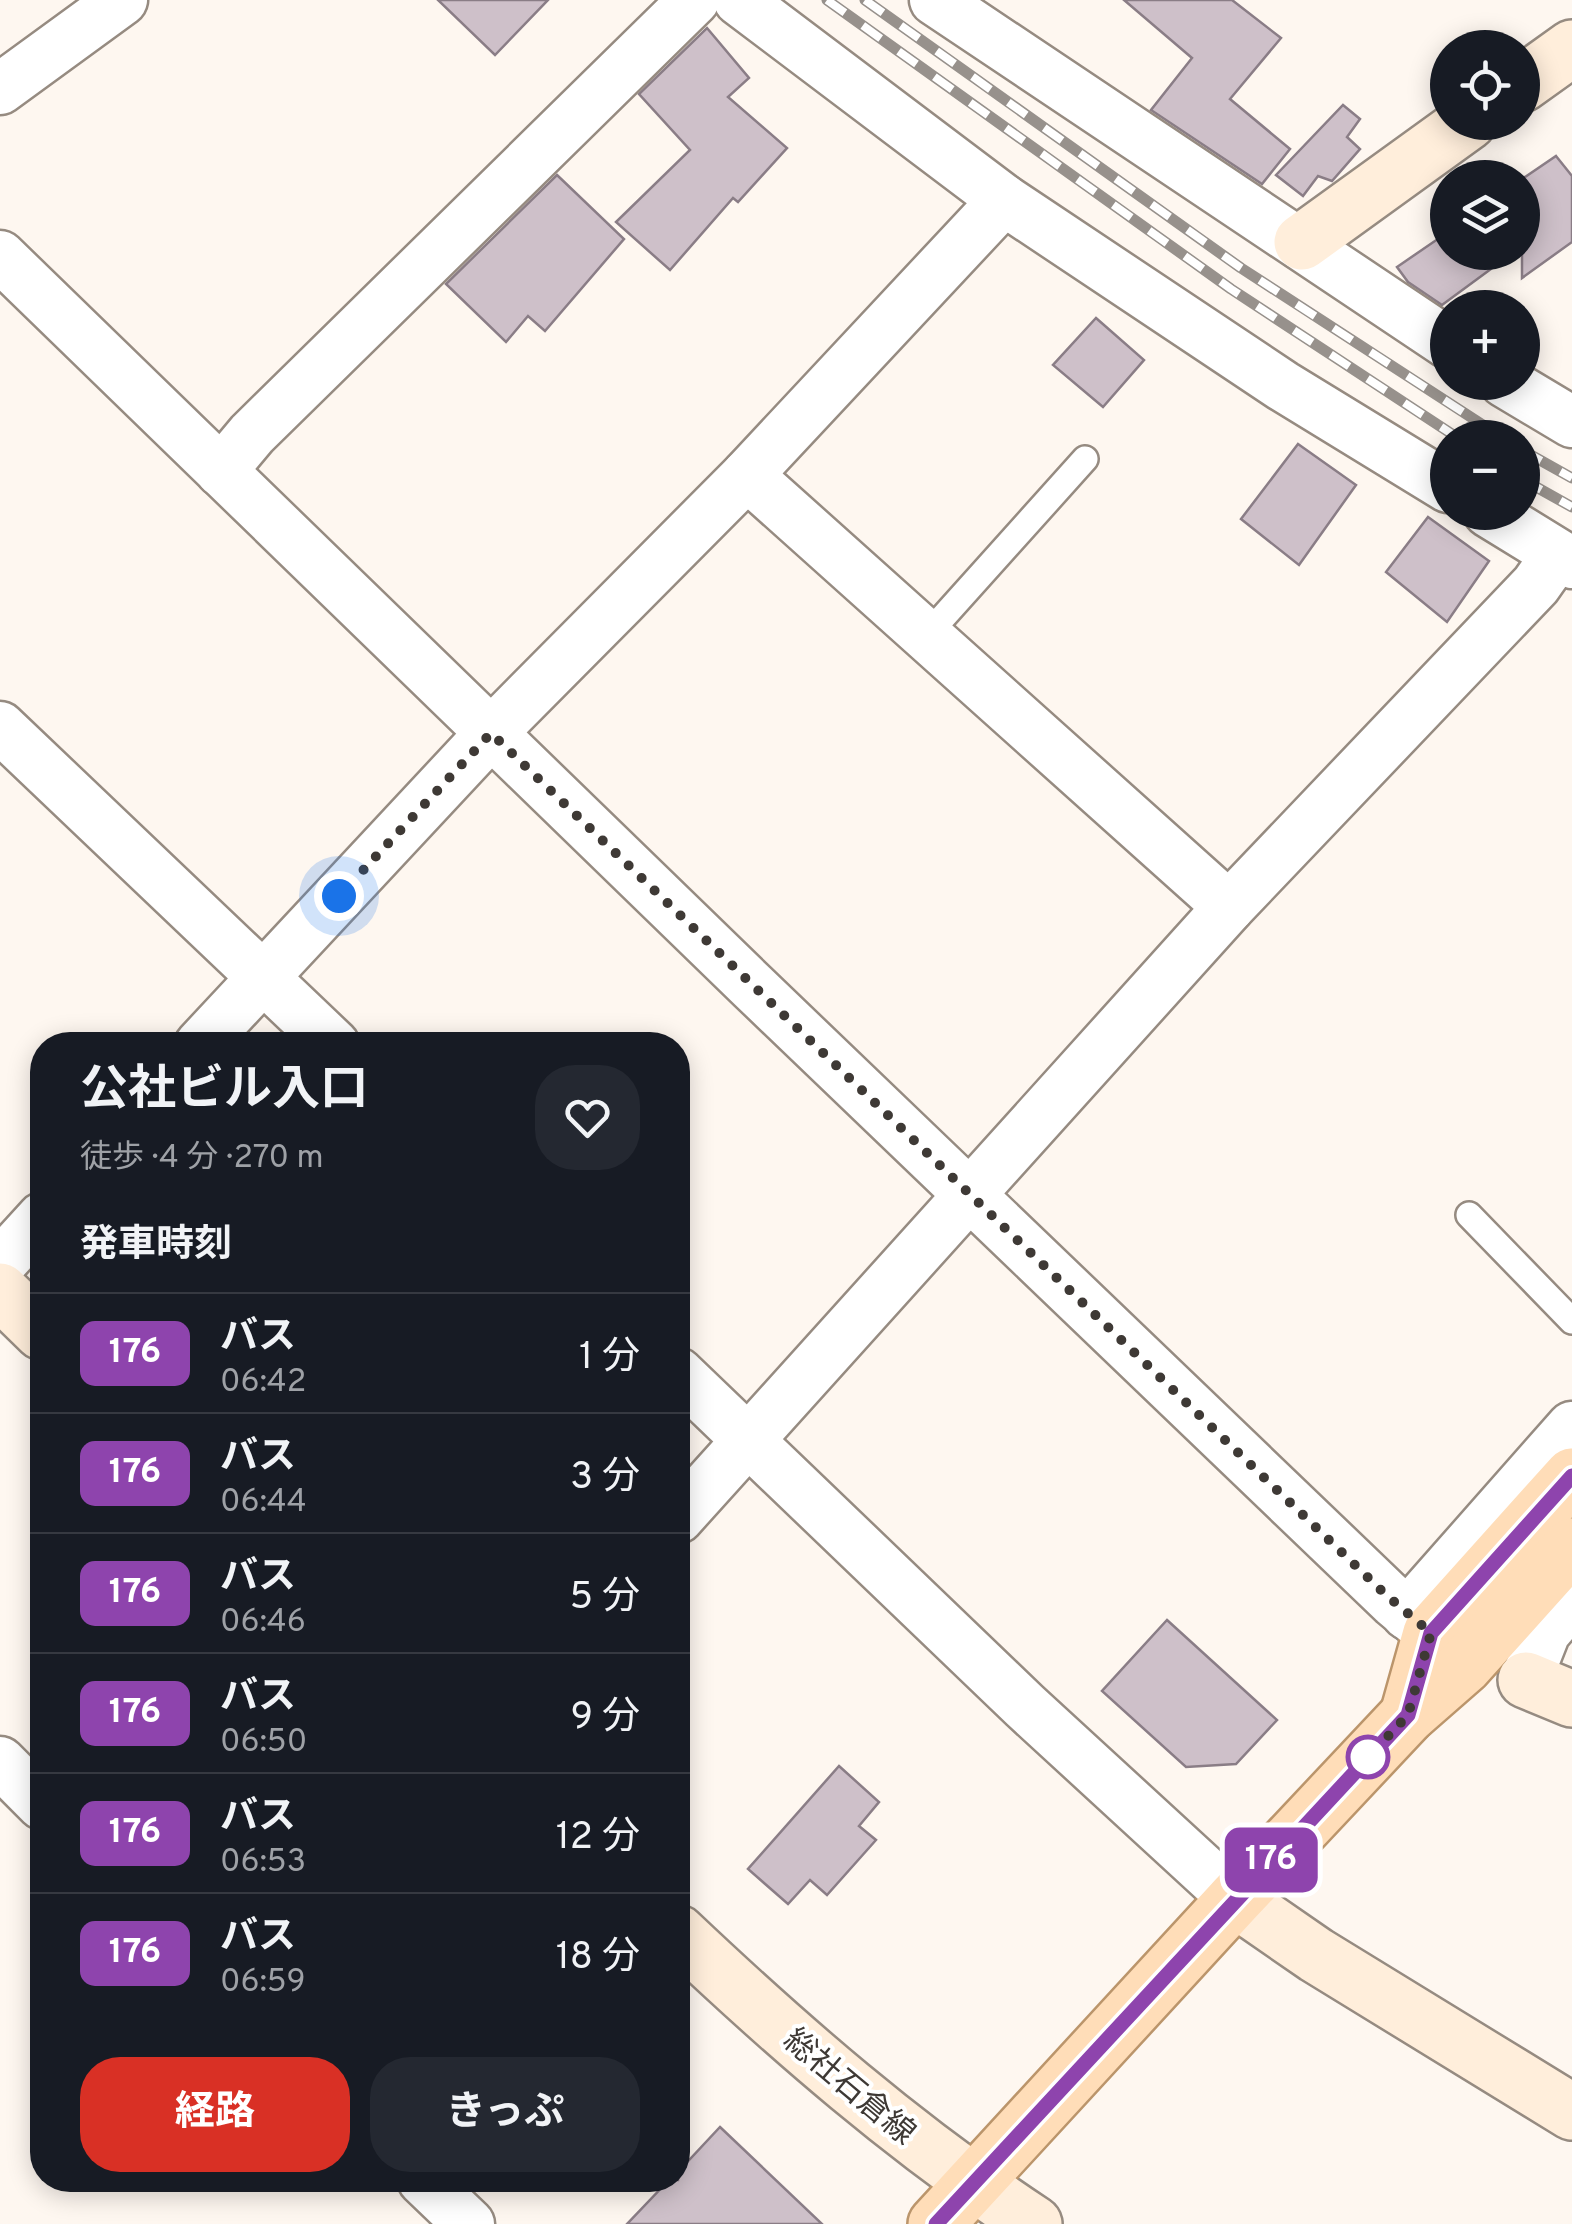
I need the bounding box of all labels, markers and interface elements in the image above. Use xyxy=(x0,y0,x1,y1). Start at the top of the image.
map controls xyxy=(1430,30,1540,530)
button: locate xyxy=(1430,30,1540,140)
button: layers xyxy=(1430,160,1540,270)
button: + xyxy=(1430,290,1540,400)
button: − xyxy=(1430,420,1540,530)
your location xyxy=(314,871,364,921)
text: 公社ビル入口 xyxy=(80,1062,368,1122)
button: heart xyxy=(535,1065,640,1170)
text: 徒歩 · 4 分 · 270 m xyxy=(80,1139,324,1179)
text: 発車時刻 xyxy=(80,1222,232,1271)
text: バス xyxy=(220,1314,296,1363)
text: 176 xyxy=(109,1331,161,1375)
text: 1 分 xyxy=(579,1334,640,1383)
text: 06:42 xyxy=(220,1363,306,1403)
text: バス xyxy=(220,1434,296,1483)
text: 176 xyxy=(109,1451,161,1495)
text: 3 分 xyxy=(570,1454,640,1503)
text: 06:44 xyxy=(220,1483,307,1523)
text: バス xyxy=(220,1554,296,1603)
text: 176 xyxy=(109,1571,161,1615)
text: 5 分 xyxy=(569,1574,640,1623)
text: 06:46 xyxy=(220,1603,306,1643)
text: バス xyxy=(220,1674,296,1723)
text: 176 xyxy=(109,1691,161,1735)
text: 9 分 xyxy=(570,1694,640,1743)
text: 06:50 xyxy=(220,1723,307,1763)
unlabelled marker xyxy=(1347,1736,1389,1778)
text: バス xyxy=(220,1794,296,1843)
text: 176 xyxy=(109,1811,161,1855)
text: 12 分 xyxy=(556,1814,640,1863)
line badge: 176 xyxy=(1214,1828,1328,1892)
text: 176 xyxy=(1245,1838,1297,1882)
text: 06:53 xyxy=(220,1843,306,1883)
text: バス xyxy=(220,1914,296,1963)
text: 176 xyxy=(109,1931,161,1975)
text: 18 分 xyxy=(556,1934,640,1983)
text: 06:59 xyxy=(220,1963,306,2003)
street label: 総社石倉線 xyxy=(774,2022,922,2155)
button: 経路 xyxy=(80,2057,350,2172)
button: きっぷ xyxy=(370,2057,640,2172)

